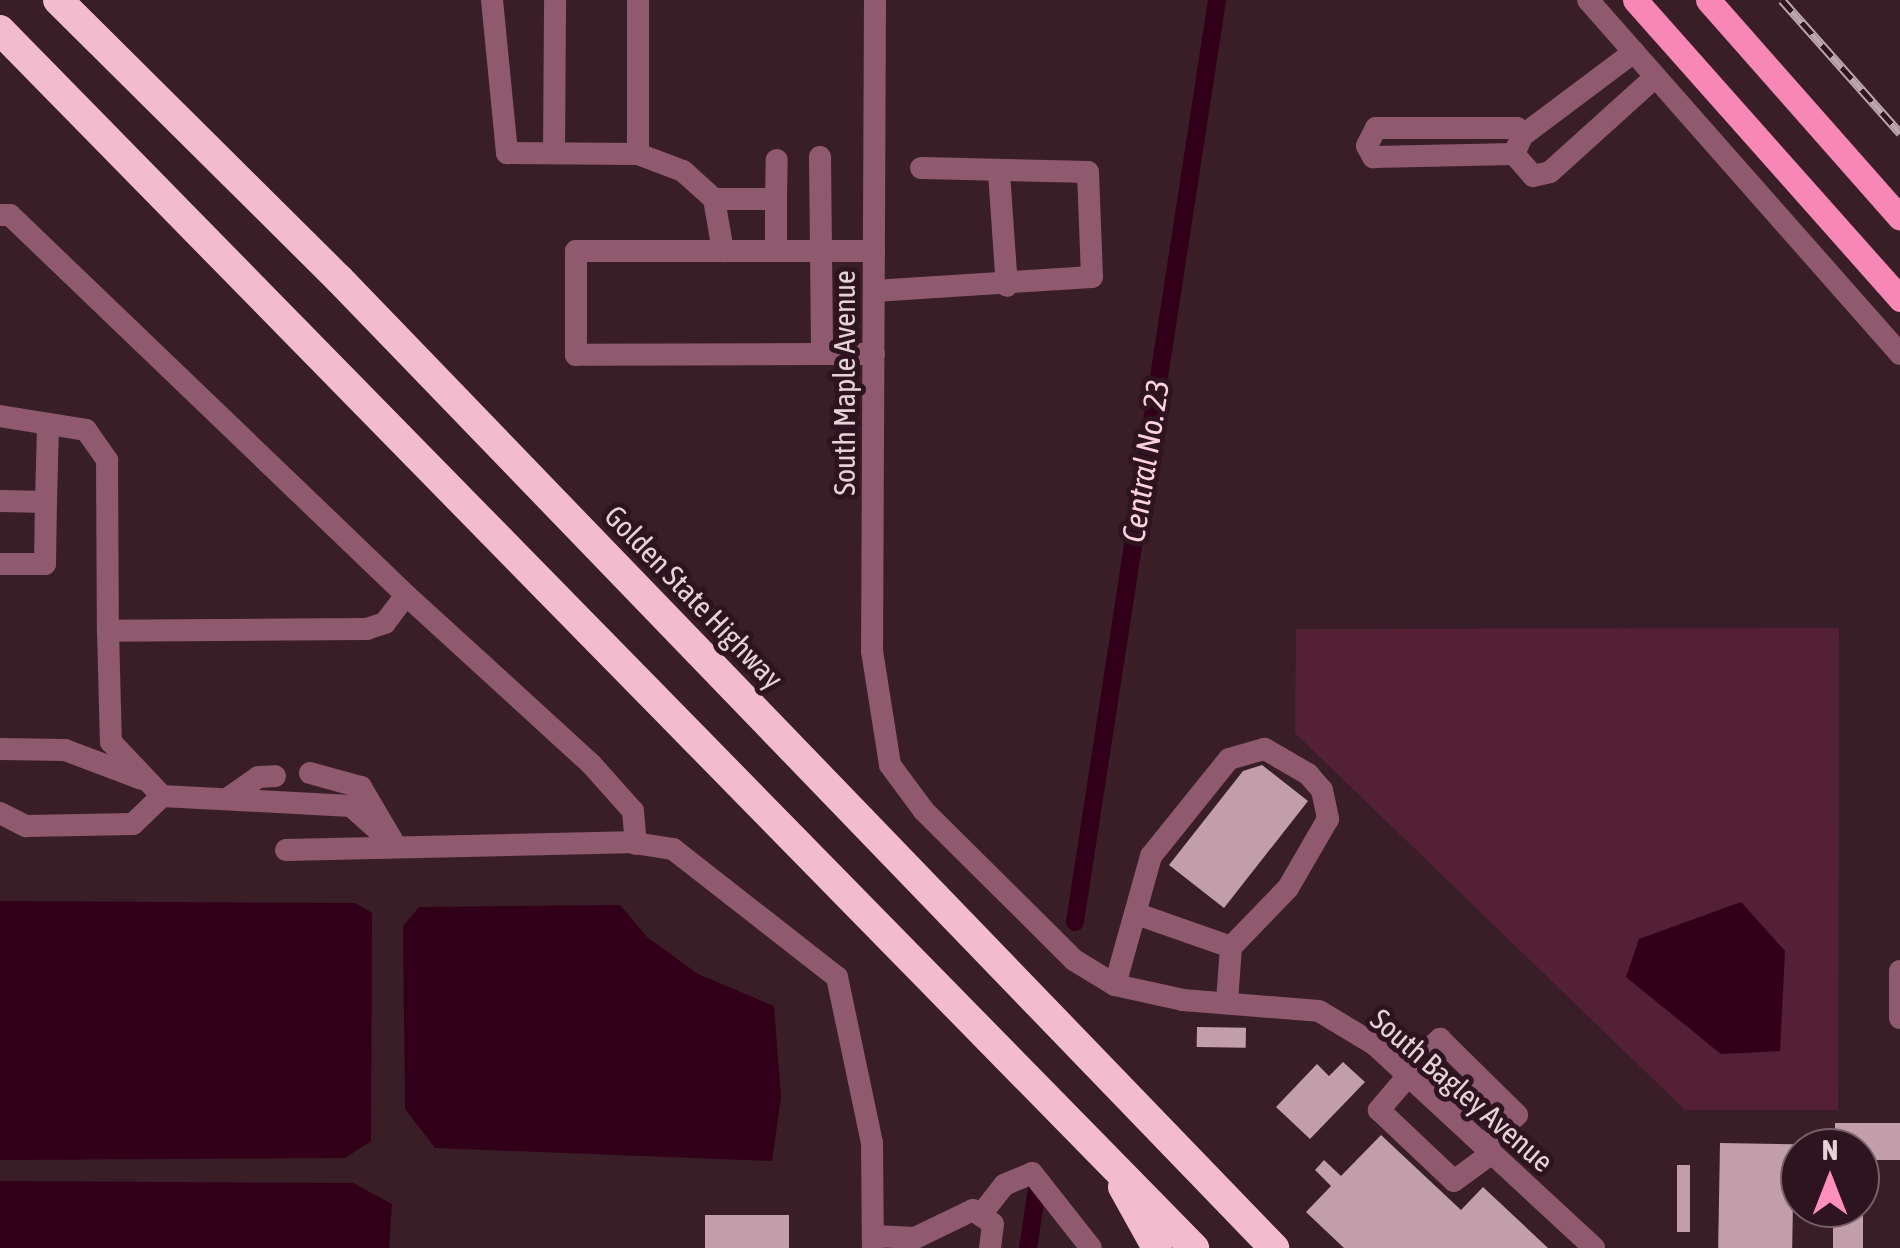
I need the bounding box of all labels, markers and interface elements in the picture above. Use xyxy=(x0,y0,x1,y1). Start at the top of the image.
street label: South Maple Avenue xyxy=(826,270,862,496)
water label: Central No. 23 xyxy=(1114,377,1178,545)
street label: Golden State Highway xyxy=(597,498,791,696)
street label: South Bagley Avenue xyxy=(1363,1001,1561,1179)
north arrow xyxy=(1780,1128,1880,1228)
text: N xyxy=(1822,1134,1838,1166)

